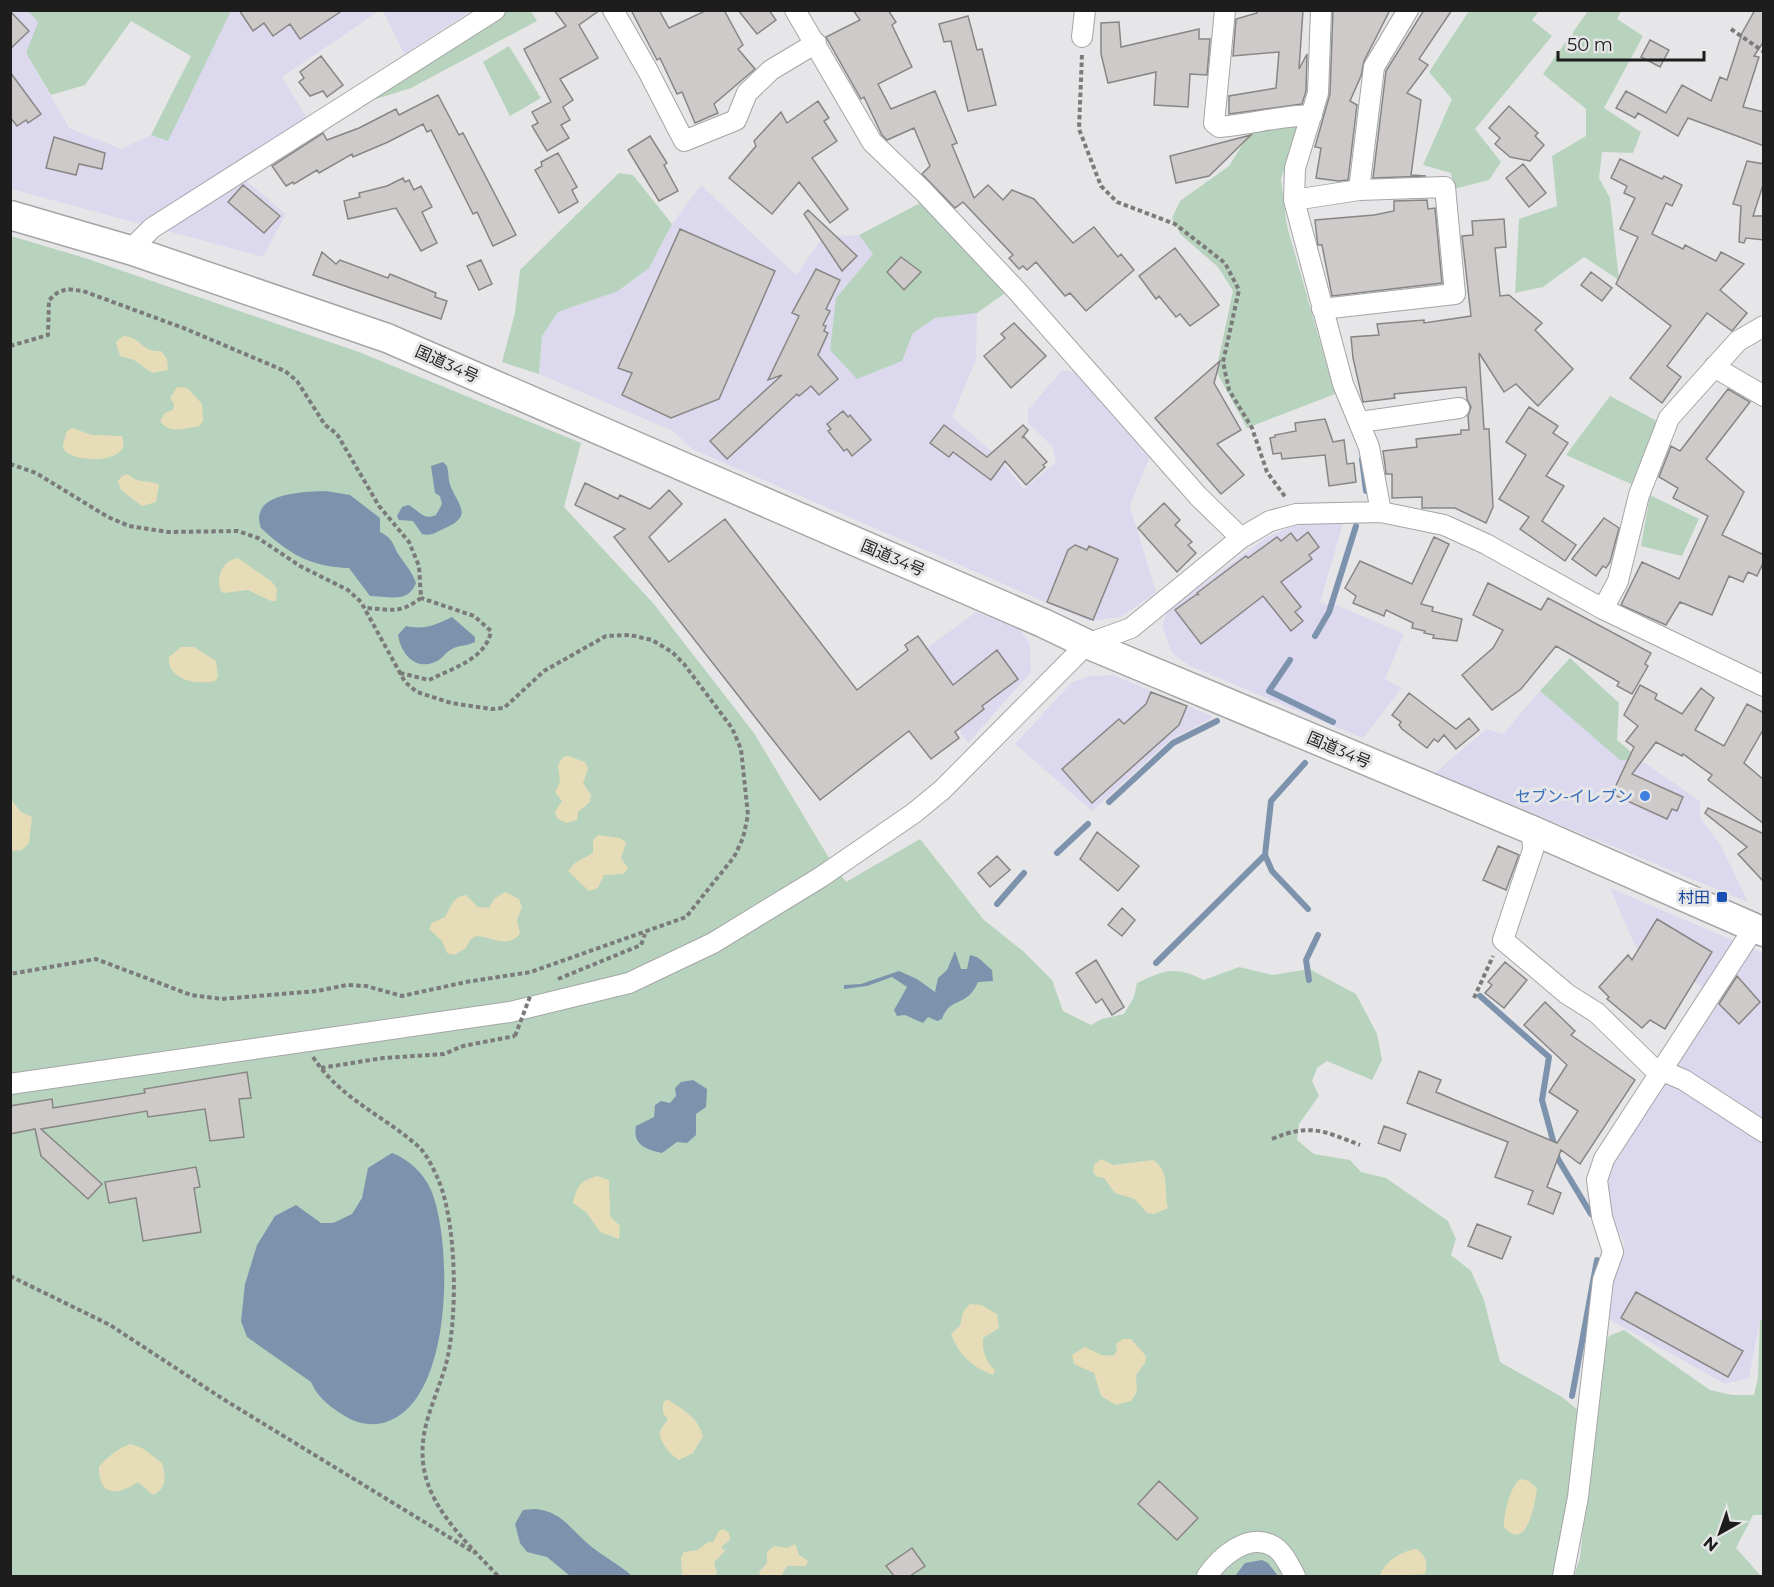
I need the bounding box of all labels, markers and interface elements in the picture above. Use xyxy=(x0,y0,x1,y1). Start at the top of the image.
scale bar xyxy=(1558,24,1704,62)
text: 50 m xyxy=(1567,34,1613,56)
street label: 国道34号 xyxy=(412,342,482,386)
street label: 国道34号 xyxy=(858,536,928,580)
street label: 国道34号 xyxy=(1304,728,1374,772)
place label: セブン-イレブン xyxy=(1515,787,1633,806)
marker: セブン-イレブン xyxy=(1638,789,1652,803)
place label: 村田 xyxy=(1678,888,1710,907)
marker: 村田 xyxy=(1715,890,1729,904)
north arrow xyxy=(1690,1503,1750,1563)
text: N xyxy=(1700,1533,1722,1556)

